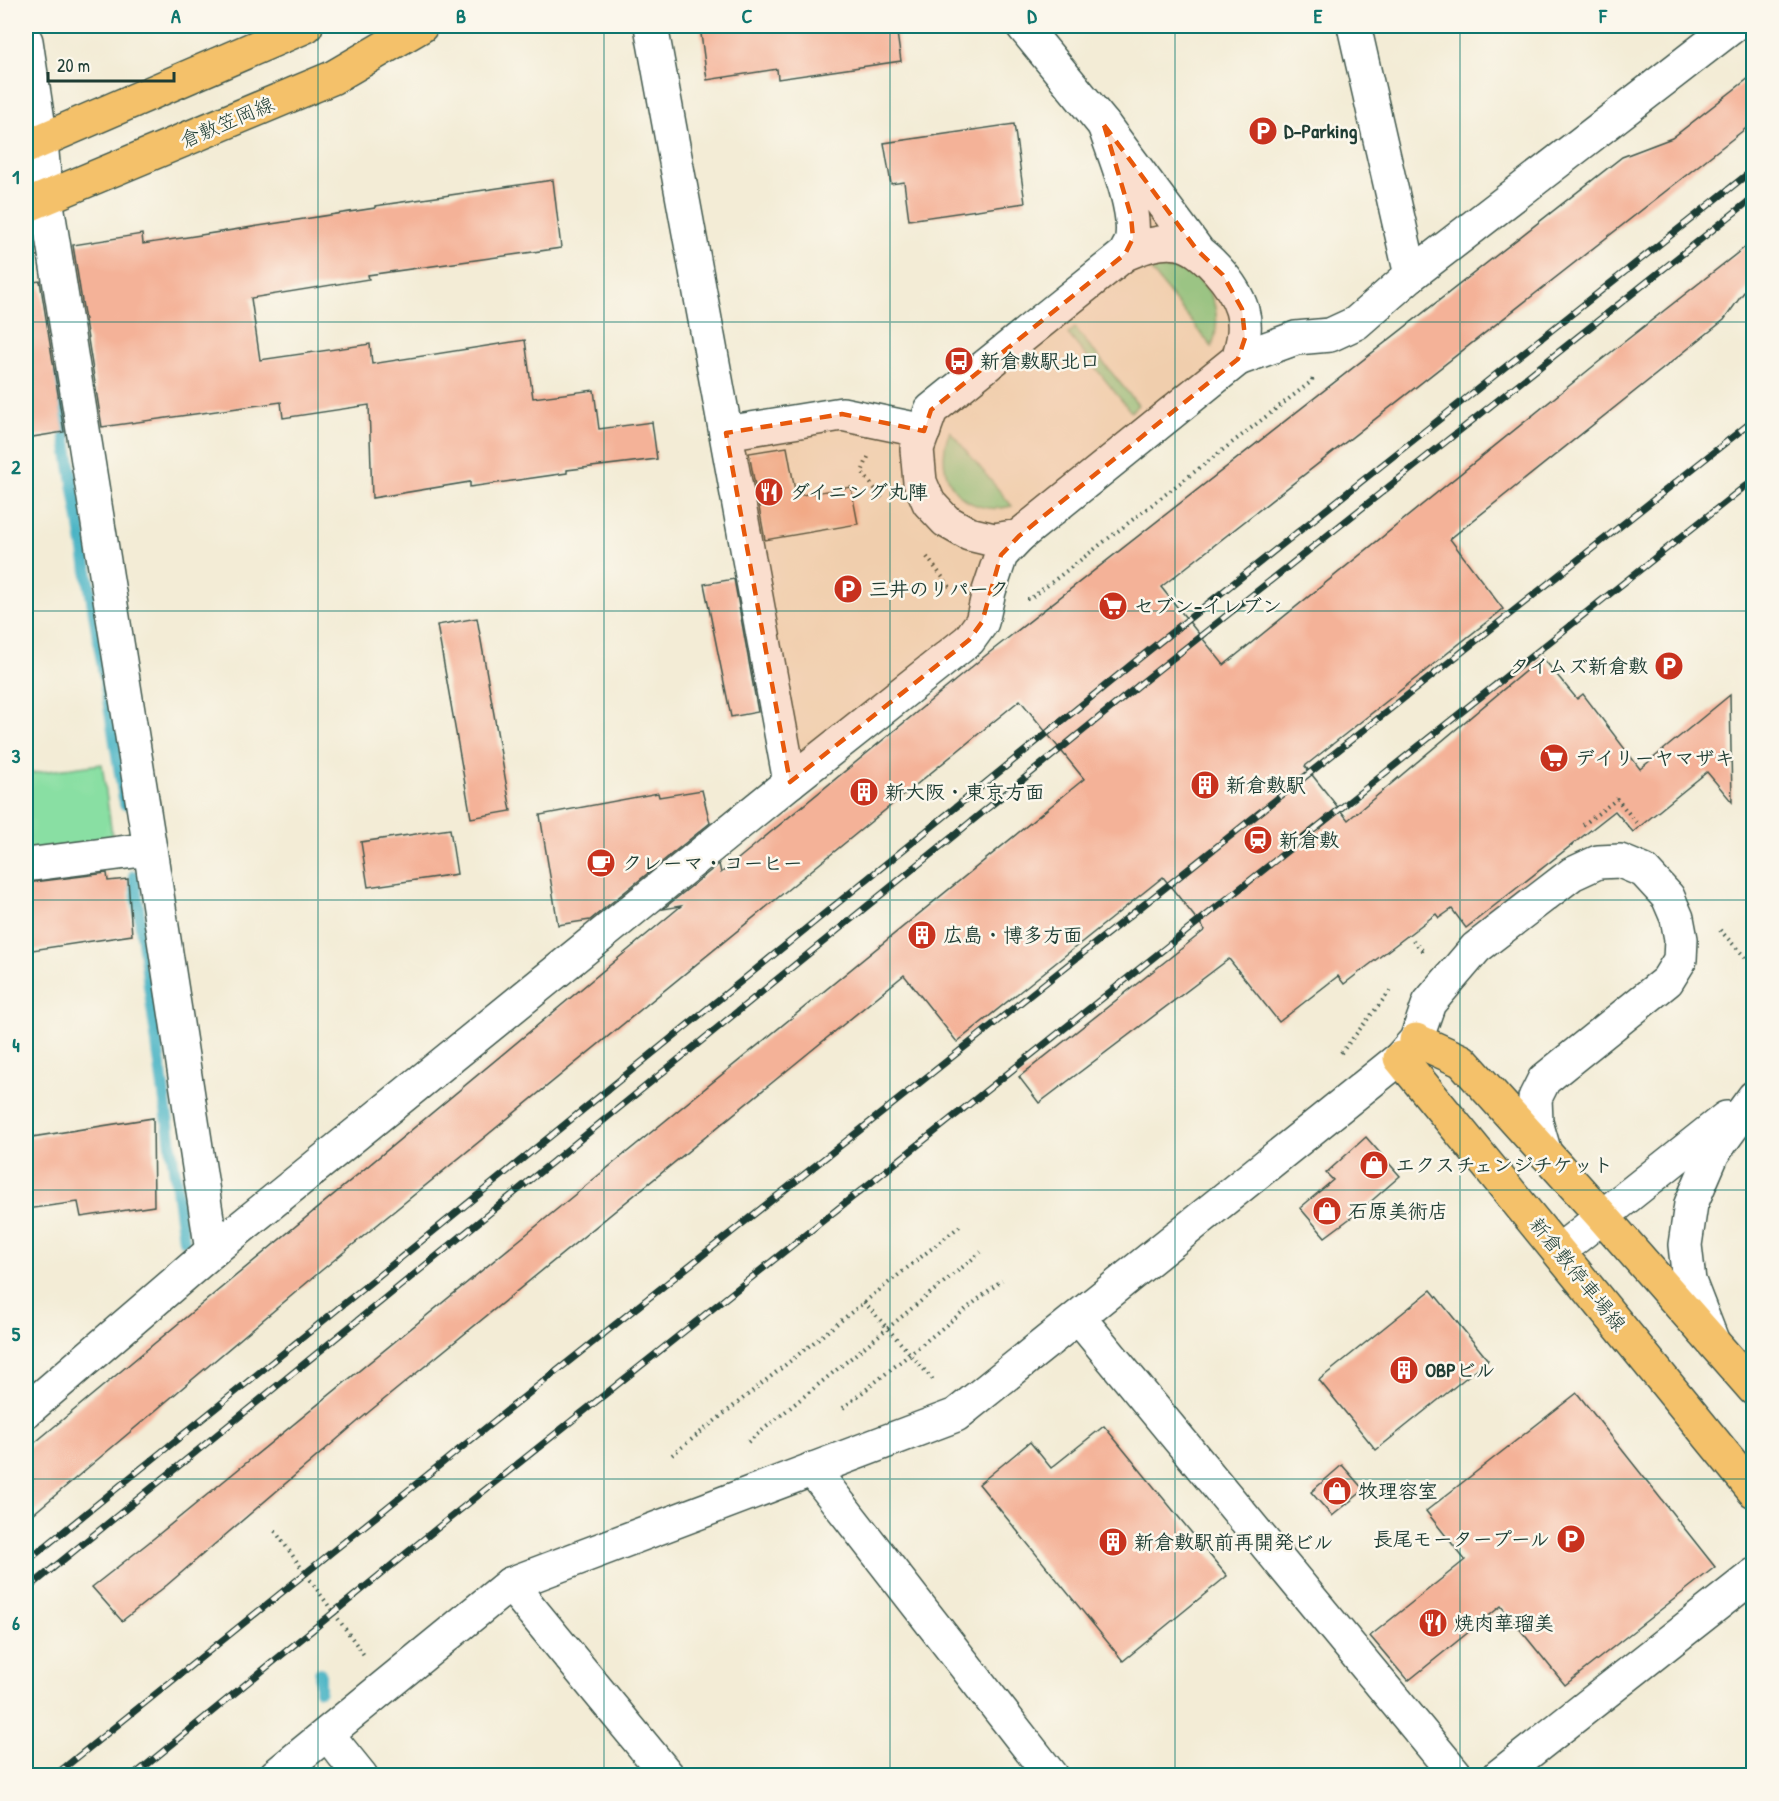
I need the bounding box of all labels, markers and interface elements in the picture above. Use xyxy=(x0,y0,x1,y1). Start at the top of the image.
text: A xyxy=(171,2,181,29)
text: B xyxy=(456,2,466,29)
text: C xyxy=(742,2,753,29)
text: D xyxy=(1027,2,1037,29)
text: E xyxy=(1314,2,1323,29)
text: F xyxy=(1598,2,1608,29)
scale bar xyxy=(48,45,174,83)
text: 20 m xyxy=(57,53,90,78)
street label: 倉敷笠岡線 xyxy=(176,90,278,154)
parking icon: D-Parking xyxy=(1247,115,1279,147)
place label: D-Parking xyxy=(1284,117,1358,145)
text: 1 xyxy=(12,163,20,190)
bus stop icon: 新倉敷駅北口 xyxy=(943,345,975,377)
place label: 新倉敷駅北口 xyxy=(980,347,1100,374)
text: 2 xyxy=(11,453,21,480)
restaurant icon: ダイニング丸陣 xyxy=(753,476,785,508)
place label: ダイニング丸陣 xyxy=(790,478,928,505)
parking icon: 三井のリパーク xyxy=(832,573,864,605)
place label: 三井のリパーク xyxy=(869,575,1009,602)
supermarket icon: セブン-イレブン xyxy=(1097,590,1129,622)
place label: セブン-イレブン xyxy=(1134,592,1282,619)
parking icon: タイムズ新倉敷 xyxy=(1653,650,1685,682)
place label: タイムズ新倉敷 xyxy=(1510,652,1648,679)
text: 3 xyxy=(12,742,21,769)
supermarket icon: デイリーヤマザキ xyxy=(1538,742,1570,774)
place label: デイリーヤマザキ xyxy=(1575,744,1735,771)
building icon: 新倉敷駅 xyxy=(1189,769,1221,801)
place label: 新倉敷駅 xyxy=(1226,771,1306,798)
building icon: 新大阪・東京方面 xyxy=(848,776,880,808)
place label: 新大阪・東京方面 xyxy=(885,778,1045,805)
station icon: 新倉敷 xyxy=(1242,824,1274,856)
place label: 新倉敷 xyxy=(1279,826,1339,853)
cafe icon: クレーマ・コーヒー xyxy=(585,847,617,879)
place label: クレーマ・コーヒー xyxy=(622,849,803,876)
building icon: 広島・博多方面 xyxy=(906,919,938,951)
place label: 広島・博多方面 xyxy=(943,921,1083,948)
text: 4 xyxy=(12,1031,20,1058)
shop icon: エクスチェンジチケット xyxy=(1358,1149,1390,1181)
place label: エクスチェンジチケット xyxy=(1395,1151,1613,1178)
shop icon: 石原美術店 xyxy=(1311,1195,1343,1227)
place label: 石原美術店 xyxy=(1348,1197,1448,1224)
street label: 新倉敷停車場線 xyxy=(1524,1211,1633,1337)
text: 5 xyxy=(12,1320,21,1347)
building icon: OBPビル xyxy=(1388,1354,1420,1386)
place label: OBPビル xyxy=(1425,1356,1495,1383)
shop icon: 牧理容室 xyxy=(1321,1475,1353,1507)
place label: 牧理容室 xyxy=(1358,1477,1438,1504)
parking icon: 長尾モータープール xyxy=(1555,1523,1587,1555)
place label: 長尾モータープール xyxy=(1373,1525,1550,1552)
building icon: 新倉敷駅前再開発ビル xyxy=(1097,1526,1129,1558)
place label: 新倉敷駅前再開発ビル xyxy=(1134,1528,1334,1555)
restaurant icon: 焼肉華瑠美 xyxy=(1417,1607,1449,1639)
text: 6 xyxy=(12,1609,20,1636)
place label: 焼肉華瑠美 xyxy=(1454,1609,1554,1636)

